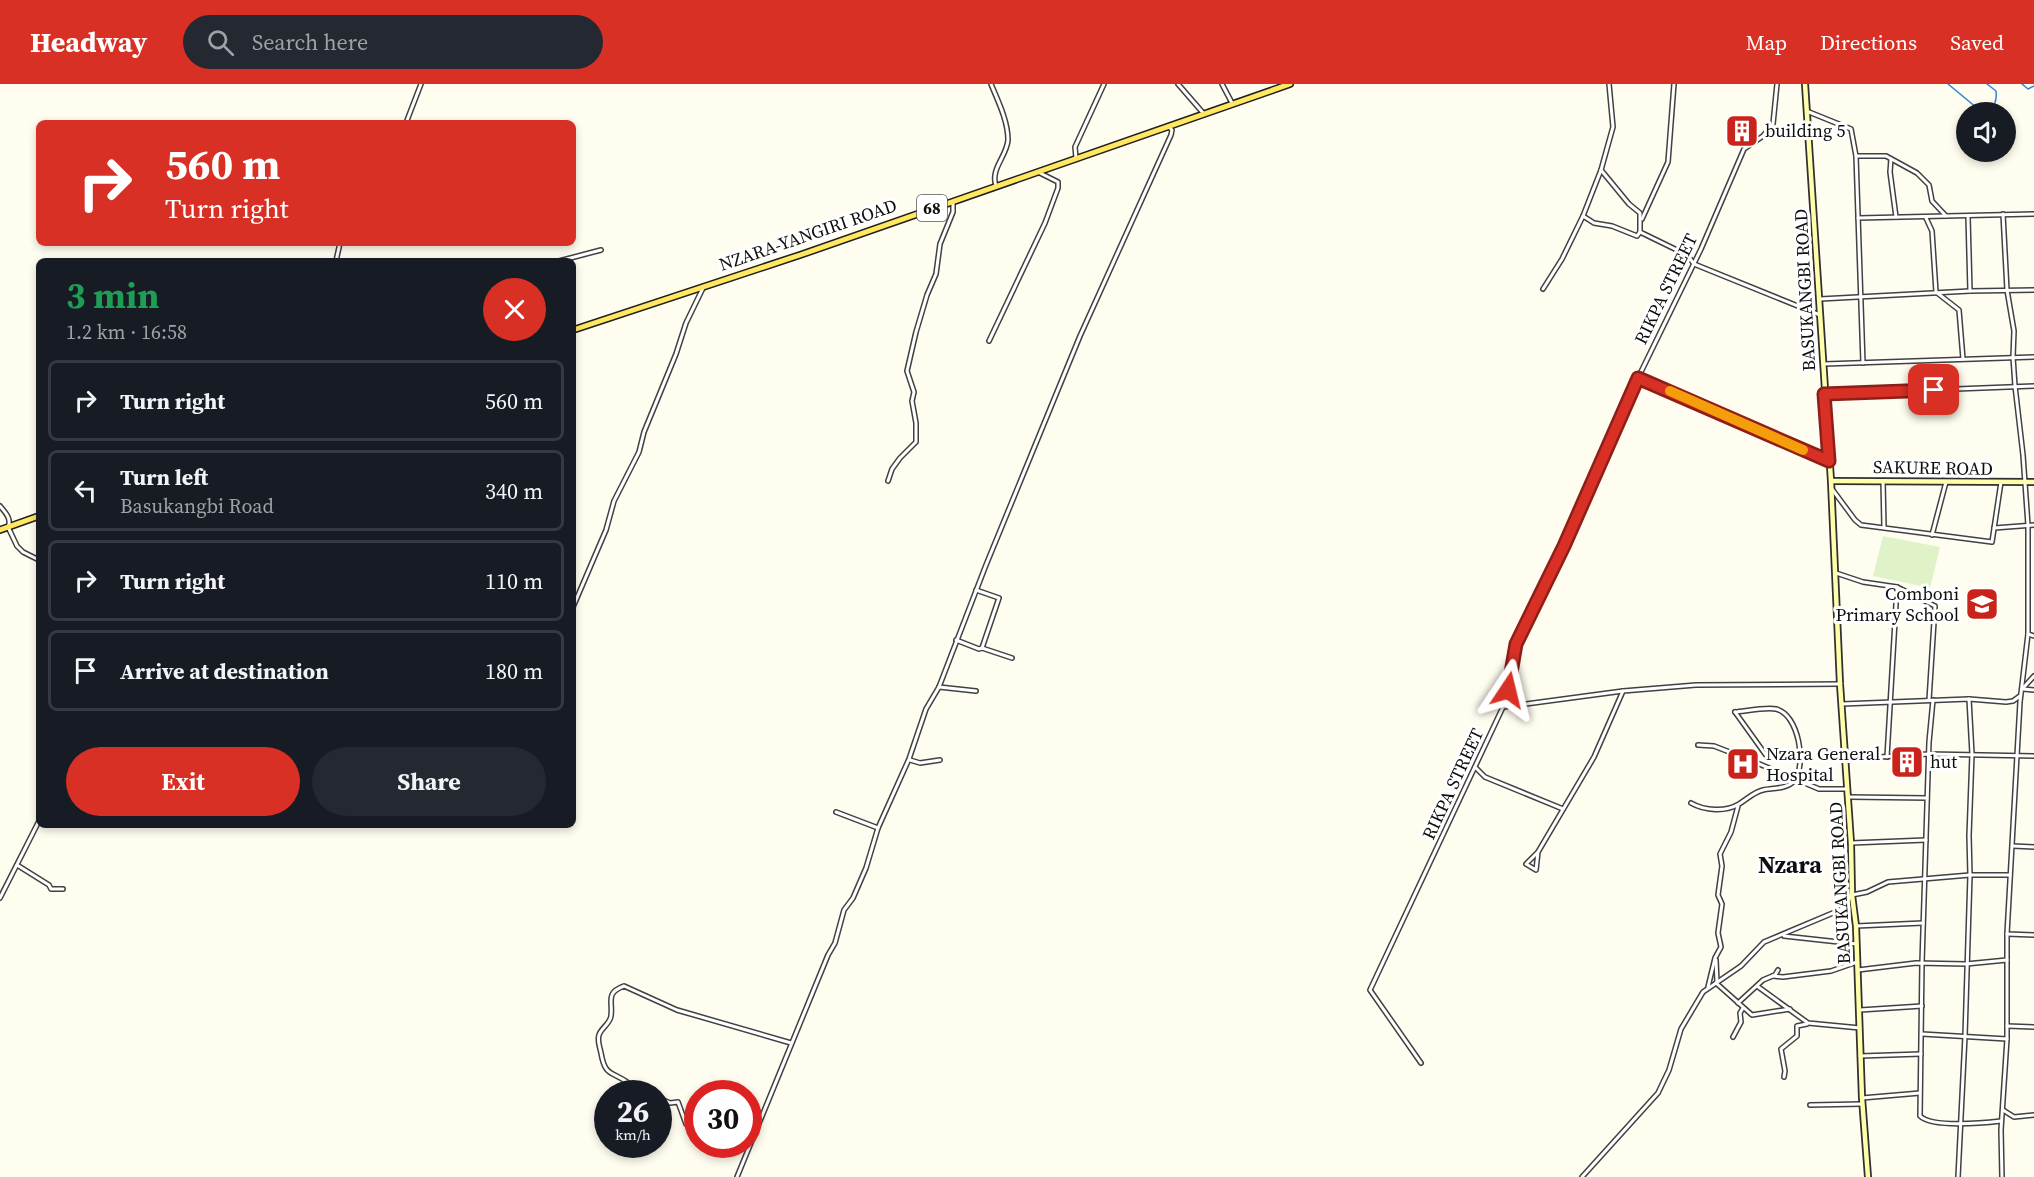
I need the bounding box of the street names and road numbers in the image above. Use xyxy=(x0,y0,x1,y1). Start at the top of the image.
street label: NZARA-YANGIRI ROAD xyxy=(716,192,900,277)
road number: 68 xyxy=(917,195,947,221)
street label: BASUKANGBI ROAD xyxy=(1788,208,1821,372)
street label: RIKPA STREET xyxy=(1628,229,1703,348)
street label: SAKURE ROAD xyxy=(1873,454,1993,481)
street label: RIKPA STREET xyxy=(1416,724,1489,844)
street label: BASUKANGBI ROAD xyxy=(1823,801,1856,965)

